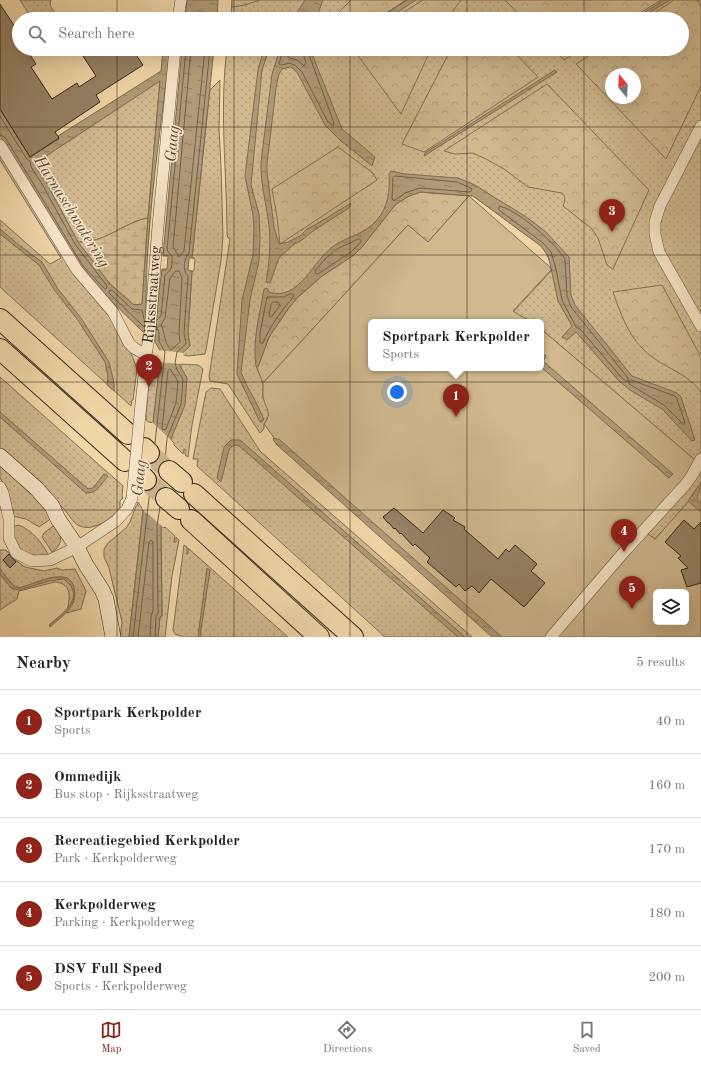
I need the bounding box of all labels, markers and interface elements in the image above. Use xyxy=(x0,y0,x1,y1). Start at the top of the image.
search box xyxy=(12,12,689,56)
icon: search xyxy=(26,23,48,45)
text: Search here xyxy=(58,27,135,42)
north arrow xyxy=(605,68,641,104)
water label: Gaag xyxy=(163,125,183,163)
water label: Harnaschwatering xyxy=(30,152,112,271)
pin: 3 xyxy=(599,199,625,232)
street label: Rijksstraatweg xyxy=(141,245,164,345)
popup xyxy=(368,319,544,371)
text: Sportpark Kerkpolder xyxy=(382,330,530,345)
text: Sports xyxy=(382,348,419,361)
pin: 2 xyxy=(136,354,162,387)
your location xyxy=(387,382,407,402)
pin: 1 xyxy=(443,384,469,417)
water label: Gaag xyxy=(130,459,150,497)
pin: 4 xyxy=(611,519,637,552)
pin: 5 xyxy=(619,576,645,609)
map controls xyxy=(653,589,689,625)
button: layers xyxy=(653,589,689,625)
text: Nearby xyxy=(16,655,71,672)
text: 5 results xyxy=(636,656,685,669)
text: Sportpark Kerkpolder xyxy=(54,706,201,721)
text: 1 xyxy=(25,715,33,728)
text: 40 m xyxy=(656,715,685,728)
text: Sports xyxy=(54,724,91,737)
text: Ommedijk xyxy=(54,770,121,785)
text: 2 xyxy=(25,779,33,792)
text: 160 m xyxy=(648,779,685,792)
text: Bus stop · Rijksstraatweg xyxy=(54,788,198,801)
text: Recreatiegebied Kerkpolder xyxy=(54,834,240,849)
text: 3 xyxy=(25,843,33,856)
text: 170 m xyxy=(648,843,685,856)
text: Park · Kerkpolderweg xyxy=(54,852,177,865)
text: Kerkpolderweg xyxy=(54,898,156,913)
text: 4 xyxy=(25,907,33,920)
text: 180 m xyxy=(648,907,685,920)
text: Parking · Kerkpolderweg xyxy=(54,916,194,929)
text: DSV Full Speed xyxy=(54,962,162,977)
text: 5 xyxy=(25,971,33,984)
text: 200 m xyxy=(648,971,685,984)
text: Sports · Kerkpolderweg xyxy=(54,980,187,993)
tab: Map xyxy=(100,1019,122,1057)
tab: Directions xyxy=(323,1019,372,1057)
tab: Saved xyxy=(573,1019,601,1057)

